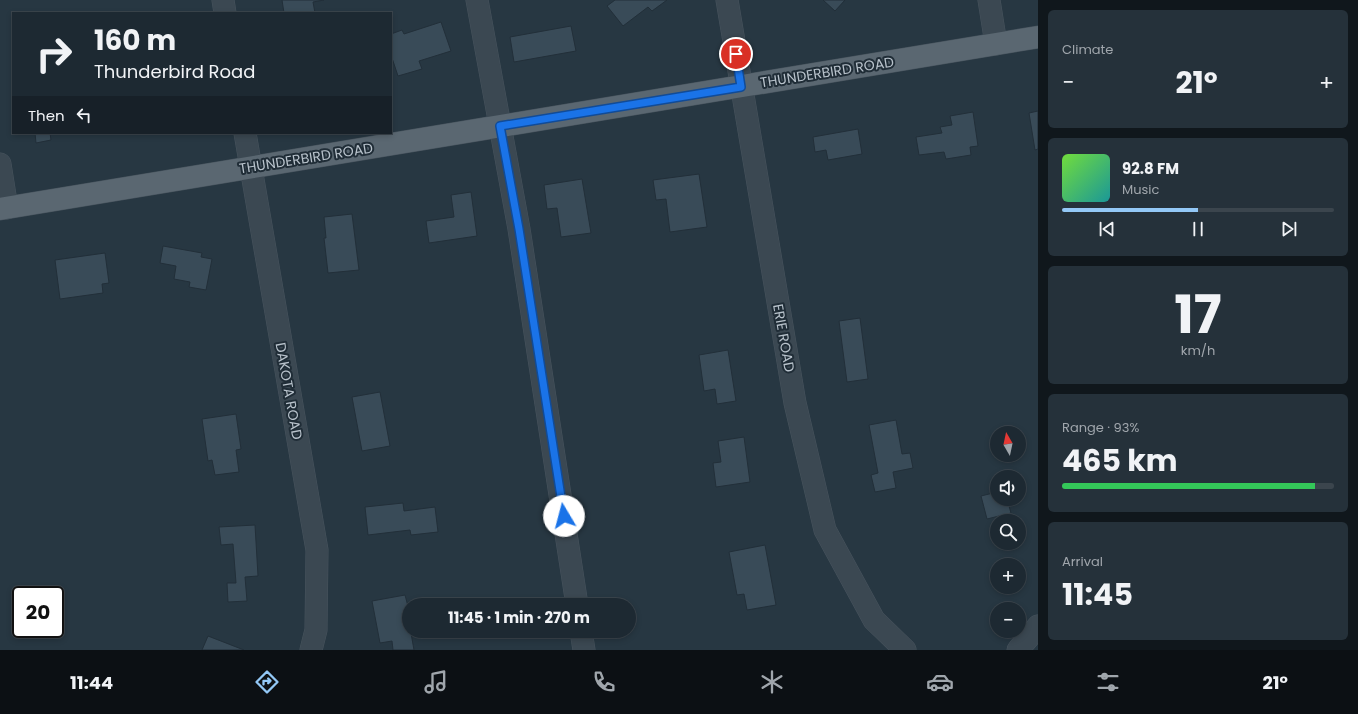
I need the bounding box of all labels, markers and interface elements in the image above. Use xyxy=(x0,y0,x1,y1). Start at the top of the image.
text: 160 m xyxy=(94,21,176,60)
icon: right xyxy=(28,28,80,80)
pin xyxy=(719,37,753,71)
text: Climate xyxy=(1062,40,1113,59)
icon: arrive xyxy=(725,43,747,65)
street label: THUNDERBIRD ROAD xyxy=(759,52,895,92)
text: Thunderbird Road xyxy=(94,59,255,84)
text: 21° xyxy=(1175,61,1218,104)
text: − xyxy=(1062,67,1074,98)
text: + xyxy=(1319,67,1334,98)
icon: left xyxy=(73,104,95,126)
text: Then xyxy=(28,105,65,126)
street label: THUNDERBIRD ROAD xyxy=(238,138,374,178)
text: 92.8 FM xyxy=(1122,158,1179,179)
text: Music xyxy=(1122,180,1159,199)
icon: previous xyxy=(1096,218,1118,240)
icon: pause xyxy=(1187,218,1209,240)
icon: next xyxy=(1278,218,1300,240)
text: 17 xyxy=(1174,278,1222,351)
street label: ERIE ROAD xyxy=(768,302,800,374)
street label: DAKOTA ROAD xyxy=(271,341,307,441)
text: km/h xyxy=(1181,341,1215,360)
text: Range · 93% xyxy=(1062,418,1139,437)
north arrow xyxy=(990,426,1026,462)
map controls xyxy=(990,426,1026,638)
text: 465 km xyxy=(1062,439,1178,482)
button: sound xyxy=(990,470,1026,506)
position arrow xyxy=(543,495,585,537)
button: search xyxy=(990,514,1026,550)
text: Arrival xyxy=(1062,552,1103,571)
button: + xyxy=(990,558,1026,594)
text: 11:45 xyxy=(1062,573,1133,616)
speed limit sign: 20 xyxy=(12,586,64,638)
button: − xyxy=(990,602,1026,638)
text: 11:45 · 1 min · 270 m xyxy=(448,607,590,628)
icon: directions xyxy=(253,668,281,696)
icon: music xyxy=(422,668,450,696)
icon: phone xyxy=(590,668,618,696)
icon: climate xyxy=(758,668,786,696)
icon: car xyxy=(926,668,954,696)
icon: filters xyxy=(1094,668,1122,696)
text: 11:44 xyxy=(70,670,113,695)
text: 21° xyxy=(1262,670,1288,695)

